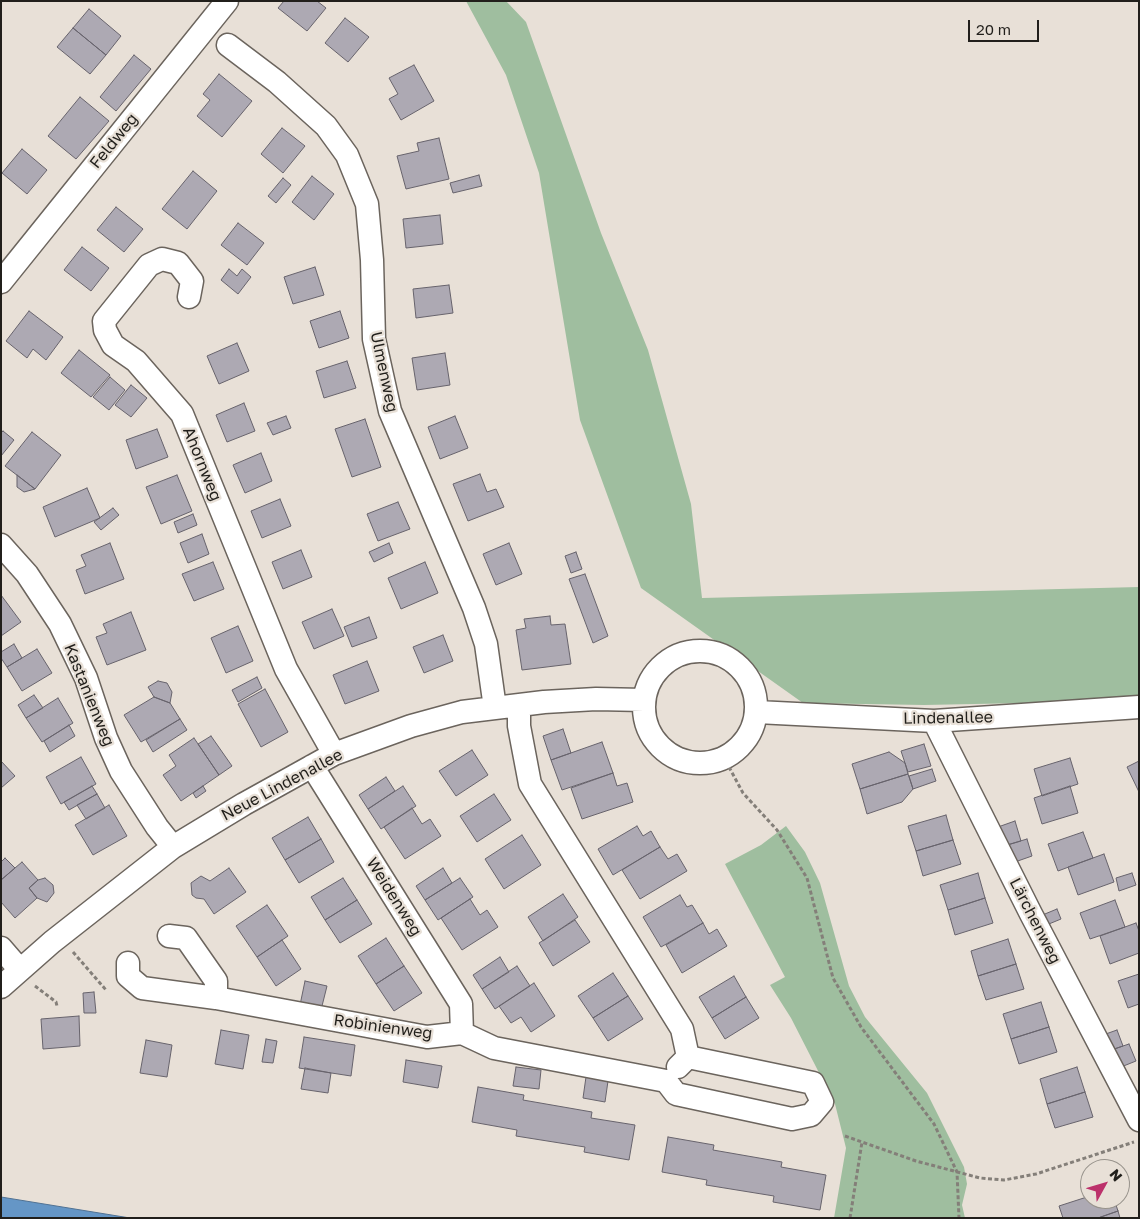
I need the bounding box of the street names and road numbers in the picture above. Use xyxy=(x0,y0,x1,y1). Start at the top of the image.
street label: Feldweg xyxy=(86,110,142,172)
street label: Ulmenweg xyxy=(366,330,402,414)
street label: Ahornweg xyxy=(178,424,226,504)
street label: Kastanienweg xyxy=(60,641,118,749)
street label: Lindenallee xyxy=(903,708,993,728)
street label: Neue Lindenallee xyxy=(218,745,346,825)
street label: Weidenweg xyxy=(362,854,426,940)
street label: Lärchenweg xyxy=(1005,875,1065,967)
street label: Robinienweg xyxy=(332,1011,434,1043)

